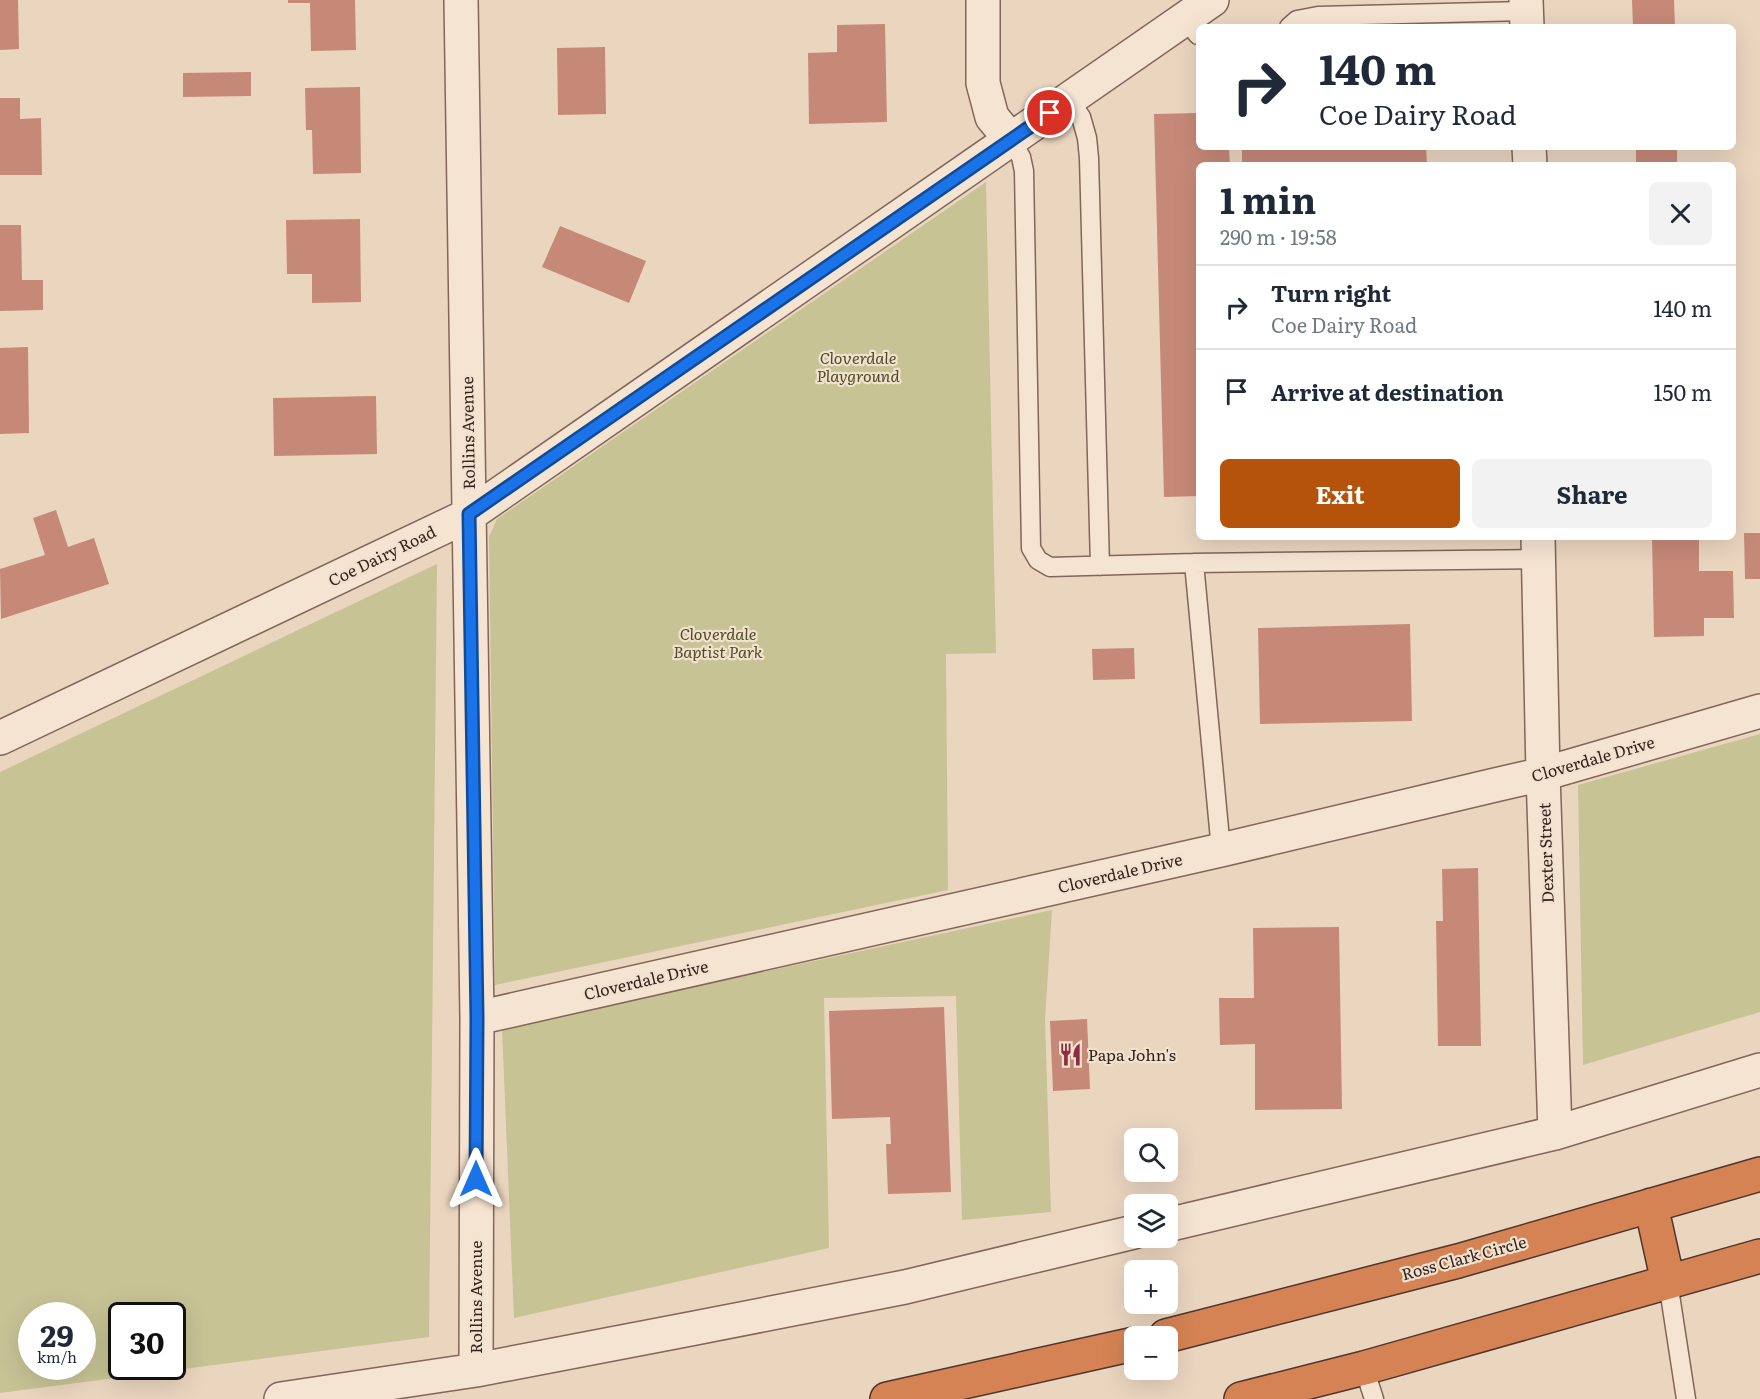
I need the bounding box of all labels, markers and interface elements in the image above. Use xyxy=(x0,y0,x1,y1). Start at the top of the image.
text: 140 m xyxy=(1319,36,1436,98)
icon: right xyxy=(1220,48,1298,126)
pin xyxy=(1024,87,1075,138)
text: Coe Dairy Road xyxy=(1319,93,1517,133)
icon: arrive xyxy=(1033,96,1066,129)
text: 1 min xyxy=(1220,172,1316,225)
button: close xyxy=(1649,182,1712,245)
text: 290 m · 19:58 xyxy=(1220,221,1337,251)
text: Turn right xyxy=(1271,276,1391,309)
icon: right xyxy=(1220,291,1253,324)
text: 140 m xyxy=(1653,291,1712,324)
text: Coe Dairy Road xyxy=(1271,309,1417,339)
park label: Cloverdale Playground xyxy=(816,345,900,387)
icon: arrive xyxy=(1220,375,1253,408)
text: Arrive at destination xyxy=(1271,375,1504,408)
text: 150 m xyxy=(1653,375,1712,408)
street label: Rollins Avenue xyxy=(454,376,480,490)
button: Exit xyxy=(1220,459,1460,528)
button: Share xyxy=(1472,459,1712,528)
street label: Coe Dairy Road xyxy=(324,519,440,592)
park label: Cloverdale Baptist Park xyxy=(673,621,763,663)
street label: Cloverdale Drive xyxy=(1528,729,1657,787)
street label: Dexter Street xyxy=(1531,802,1559,904)
street label: Cloverdale Drive xyxy=(1055,846,1184,898)
street label: Cloverdale Drive xyxy=(581,953,710,1005)
restaurant icon: Papa John's xyxy=(1057,1042,1083,1068)
place label: Papa John's xyxy=(1088,1042,1176,1066)
map controls xyxy=(1124,1128,1178,1380)
button: search xyxy=(1124,1128,1178,1182)
position arrow xyxy=(444,1147,508,1211)
button: layers xyxy=(1124,1194,1178,1248)
street label: Ross Clark Circle xyxy=(1399,1229,1529,1285)
street label: Rollins Avenue xyxy=(463,1240,487,1354)
button: + xyxy=(1124,1260,1178,1314)
speed limit sign: 30 xyxy=(108,1302,186,1380)
text: 29 xyxy=(40,1312,74,1356)
button: − xyxy=(1124,1326,1178,1380)
text: km/h xyxy=(37,1345,77,1368)

